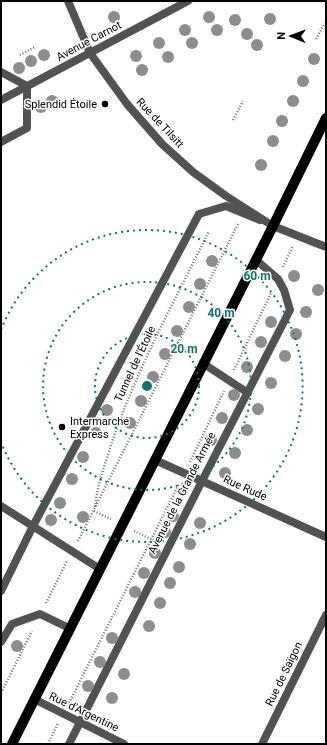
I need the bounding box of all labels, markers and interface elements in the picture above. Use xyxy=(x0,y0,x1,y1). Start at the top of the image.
north arrow xyxy=(271,16,311,56)
street label: Avenue Carnot xyxy=(54,18,124,64)
text: N xyxy=(275,32,288,40)
street label: Rue de Tilsitt xyxy=(134,95,187,151)
place label: Splendid Étoile xyxy=(25,98,97,111)
marker: Splendid Étoile xyxy=(100,99,110,109)
text: 60 m xyxy=(243,269,271,283)
text: 40 m xyxy=(207,306,235,320)
street label: Tunnel de l'Étoile xyxy=(112,324,158,404)
text: 20 m xyxy=(170,342,198,356)
centre of rings xyxy=(140,379,154,393)
place label: Intermarché Express xyxy=(70,415,129,441)
marker: Intermarché Express xyxy=(57,422,67,432)
street label: Avenue de la Grande Armée xyxy=(146,430,218,556)
street label: Rue Rude xyxy=(221,473,269,503)
street label: Rue de Saïgon xyxy=(263,640,305,708)
street label: Rue d'Argentine xyxy=(47,690,121,735)

